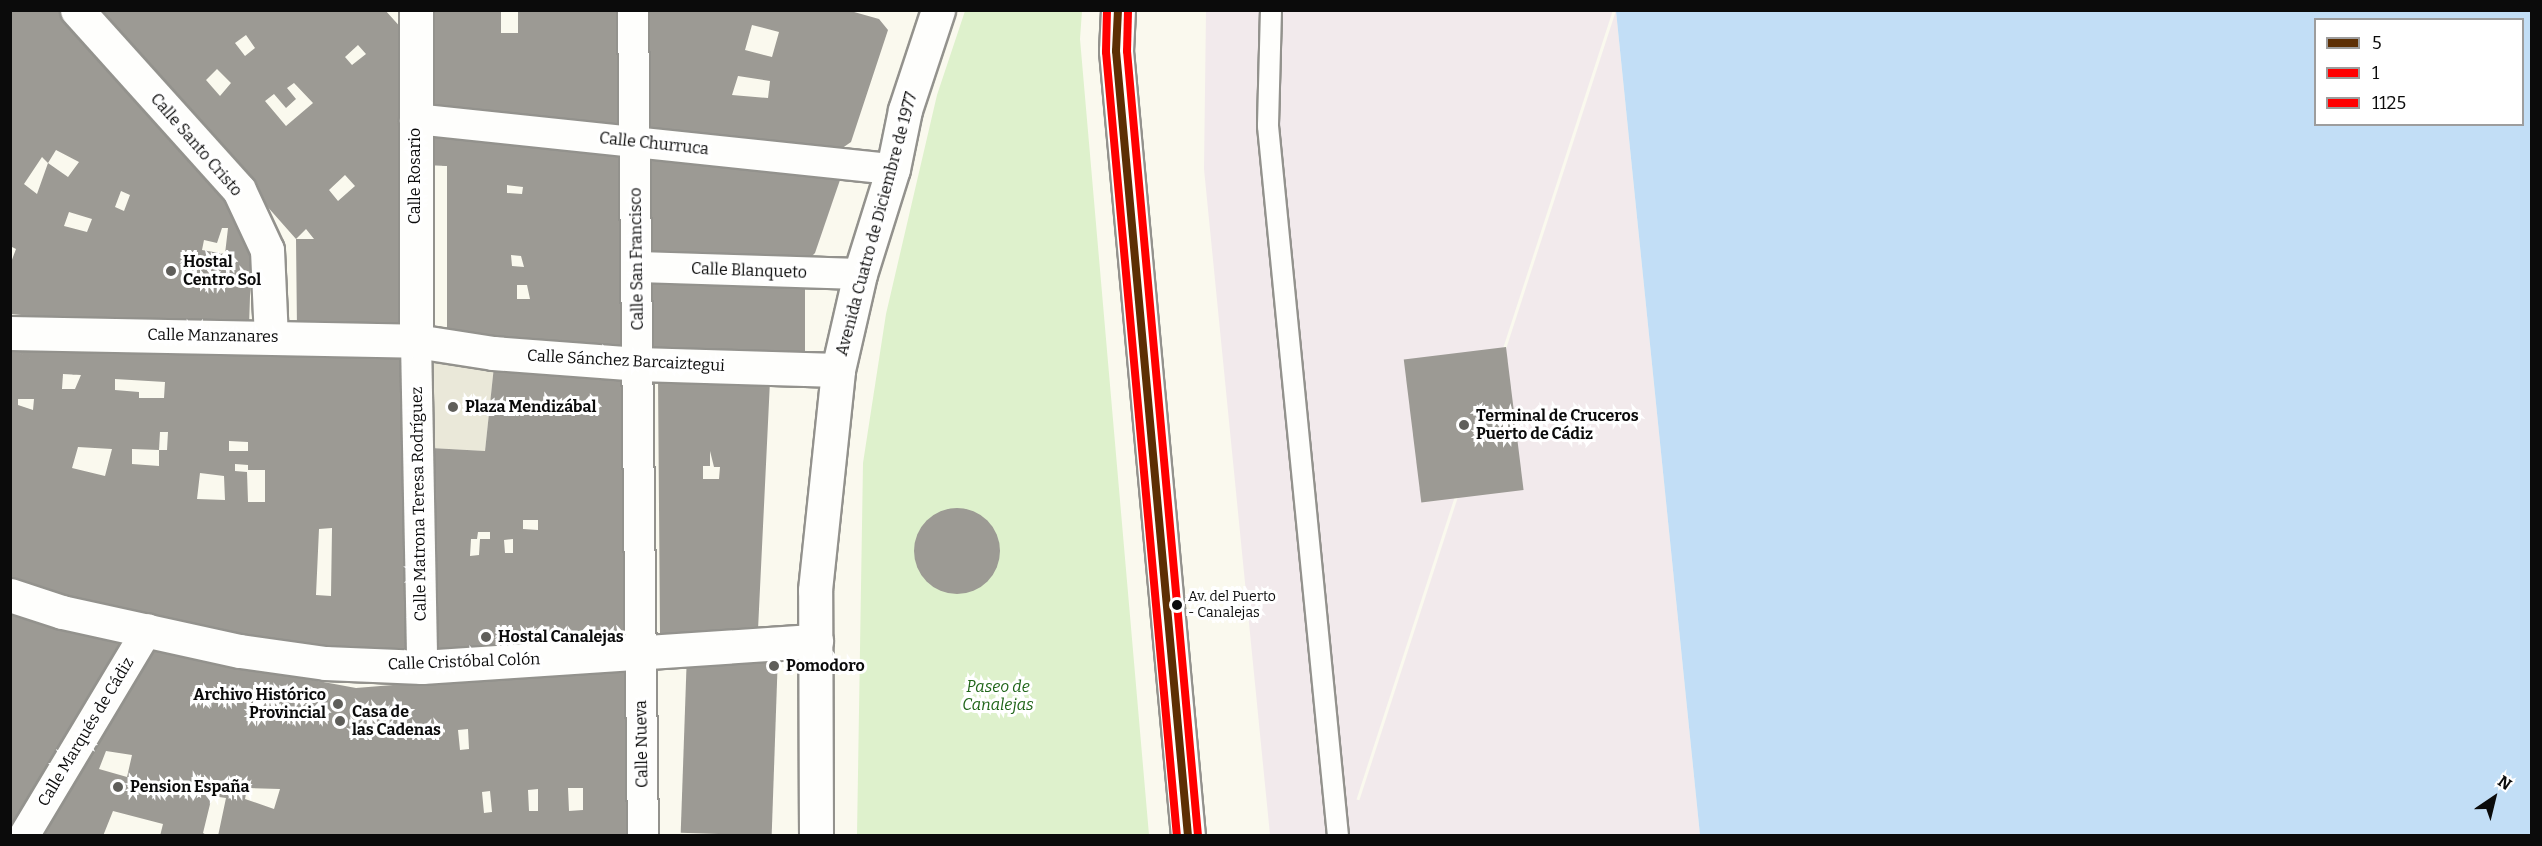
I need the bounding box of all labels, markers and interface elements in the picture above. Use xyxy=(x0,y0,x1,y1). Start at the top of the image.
legend xyxy=(2314,18,2524,126)
text: 5 xyxy=(2372,32,2382,54)
text: 1 xyxy=(2372,62,2379,84)
street label: Calle Santo Cristo xyxy=(146,90,246,200)
street label: Avenida Cuatro de Diciembre de 1977 xyxy=(832,90,922,358)
text: 1125 xyxy=(2372,92,2406,114)
street label: Calle Rosario xyxy=(405,128,425,224)
street label: Calle Churruca xyxy=(598,129,710,159)
street label: Calle San Francisco xyxy=(626,187,648,331)
place label: Hostal Centro Sol xyxy=(183,252,261,290)
street label: Calle Blanqueto xyxy=(691,259,807,283)
marker: Hostal Centro Sol xyxy=(164,264,178,278)
street label: Calle Manzanares xyxy=(147,325,279,347)
street label: Calle Sánchez Barcaiztegui xyxy=(527,346,725,376)
street label: Calle Matrona Teresa Rodríguez xyxy=(407,387,431,621)
place label: Plaza Mendizábal xyxy=(465,397,596,417)
marker: Plaza Mendizábal xyxy=(446,400,460,414)
place label: Terminal de Cruceros Puerto de Cádiz xyxy=(1476,406,1639,444)
marker: Terminal de Cruceros Puerto de Cádiz xyxy=(1457,418,1471,432)
place label: Av. del Puerto - Canalejas xyxy=(1188,589,1276,622)
marker: Av. del Puerto - Canalejas xyxy=(1171,599,1183,611)
place label: Hostal Canalejas xyxy=(498,627,624,647)
marker: Hostal Canalejas xyxy=(479,630,493,644)
street label: Calle Cristóbal Colón xyxy=(387,650,541,674)
street label: Calle Marqués de Cádiz xyxy=(34,654,138,810)
place label: Pomodoro xyxy=(786,656,865,676)
marker: Pomodoro xyxy=(767,659,781,673)
park label: Paseo de Canalejas xyxy=(962,677,1034,715)
place label: Archivo Histórico Provincial xyxy=(193,685,326,723)
marker: Archivo Histórico Provincial xyxy=(331,697,345,711)
street label: Calle Nueva xyxy=(632,700,652,788)
place label: Casa de las Cadenas xyxy=(352,702,441,740)
marker: Casa de las Cadenas xyxy=(333,714,347,728)
north arrow xyxy=(2464,768,2524,828)
text: N xyxy=(2494,772,2515,794)
place label: Pension España xyxy=(130,777,249,797)
marker: Pension España xyxy=(111,780,125,794)

